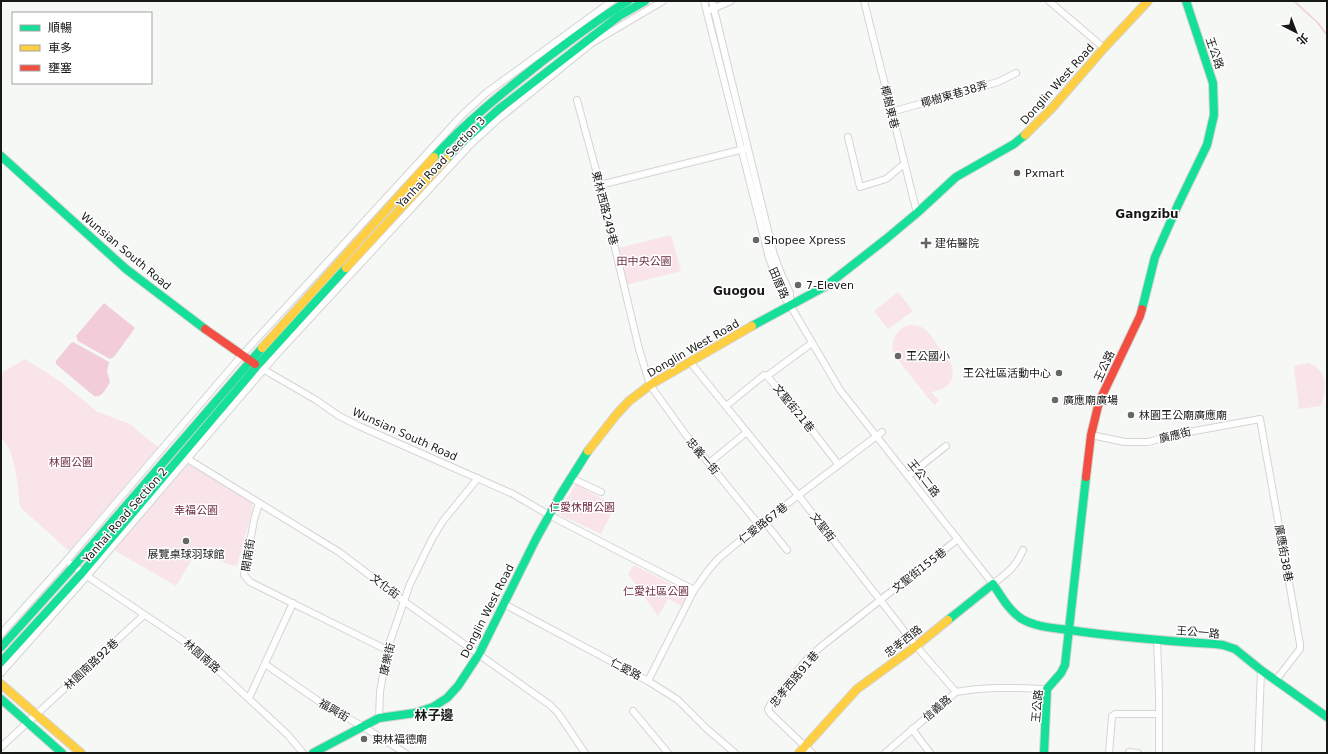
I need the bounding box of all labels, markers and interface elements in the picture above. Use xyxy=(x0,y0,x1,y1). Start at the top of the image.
legend xyxy=(12,12,152,84)
north arrow xyxy=(1276,12,1316,52)
text: 順暢 xyxy=(48,21,72,35)
text: 北 xyxy=(1294,31,1311,48)
street label: 王公路 xyxy=(1203,35,1226,71)
text: 車多 xyxy=(48,41,72,55)
street label: Donglin West Road xyxy=(1018,41,1097,127)
text: 壅塞 xyxy=(48,61,72,75)
street label: 椰樹東巷38弄 xyxy=(919,79,989,110)
street label: 椰樹東巷 xyxy=(878,84,901,130)
street label: Yanhai Road Section 3 xyxy=(394,114,488,211)
place label: Pxmart xyxy=(1025,167,1065,180)
marker: Pxmart xyxy=(1012,168,1022,178)
street label: 東林西路249巷 xyxy=(589,170,620,247)
district label: Gangzibu xyxy=(1115,207,1179,221)
street label: Wunsian South Road xyxy=(78,210,173,293)
place label: Shopee Xpress xyxy=(764,234,846,247)
marker: Shopee Xpress xyxy=(751,235,761,245)
marker: 建佑醫院 xyxy=(920,237,932,249)
place label: 建佑醫院 xyxy=(935,237,979,250)
park label: 田中央公園 xyxy=(617,255,672,268)
street label: 田厝路 xyxy=(766,265,791,301)
place label: 7-Eleven xyxy=(806,279,854,292)
marker: 7-Eleven xyxy=(793,280,803,290)
district label: Guogou xyxy=(713,284,765,298)
street label: Donglin West Road xyxy=(645,317,741,380)
street label: 王公路 xyxy=(1092,349,1117,384)
place label: 王公國小 xyxy=(906,350,950,363)
marker: 王公國小 xyxy=(893,351,903,361)
place label: 王公社區活動中心 xyxy=(963,367,1051,380)
marker: 王公社區活動中心 xyxy=(1054,368,1064,378)
street label: 文聖街21巷 xyxy=(770,382,817,435)
place label: 廣應廟廣場 xyxy=(1063,394,1118,407)
marker: 廣應廟廣場 xyxy=(1050,395,1060,405)
street label: Wunsian South Road xyxy=(350,405,459,463)
place label: 林園王公廟廣應廟 xyxy=(1139,409,1227,422)
marker: 林園王公廟廣應廟 xyxy=(1126,410,1136,420)
street label: 廣應街 xyxy=(1158,425,1193,446)
street label: 忠義一街 xyxy=(683,435,722,477)
park label: 林園公園 xyxy=(49,456,93,469)
street label: 王公二路 xyxy=(905,457,942,500)
street label: Yanhai Road Section 2 xyxy=(80,465,170,566)
street label: 仁愛路67巷 xyxy=(736,500,790,546)
park label: 仁愛休閒公園 xyxy=(549,501,615,514)
park label: 幸福公園 xyxy=(174,504,218,517)
street label: 文聖街 xyxy=(807,510,838,544)
street label: 廣應街38巷 xyxy=(1272,523,1295,583)
marker: 展覽桌球羽球館 xyxy=(181,536,191,546)
street label: 開南街 xyxy=(239,538,257,572)
street label: 文聖街155巷 xyxy=(890,545,949,596)
place label: 展覽桌球羽球館 xyxy=(148,548,225,561)
street label: Donglin West Road xyxy=(458,562,517,660)
street label: 文化街 xyxy=(368,571,402,602)
park label: 仁愛社區公園 xyxy=(623,585,689,598)
street label: 忠孝西路 xyxy=(882,623,925,660)
street label: 王公一路 xyxy=(1175,624,1220,641)
street label: 林園南路92巷 xyxy=(62,636,121,693)
street label: 林園南路 xyxy=(181,637,223,676)
street label: 康樂街 xyxy=(377,642,398,677)
street label: 忠孝西路91巷 xyxy=(767,649,822,710)
street label: 仁愛路 xyxy=(608,656,643,683)
street label: 王公路 xyxy=(1030,689,1045,723)
street label: 信義路 xyxy=(921,693,954,724)
street label: 福興街 xyxy=(316,697,351,724)
district label: 林子邊 xyxy=(414,708,454,723)
place label: 東林福德廟 xyxy=(372,733,427,746)
marker: 東林福德廟 xyxy=(359,734,369,744)

